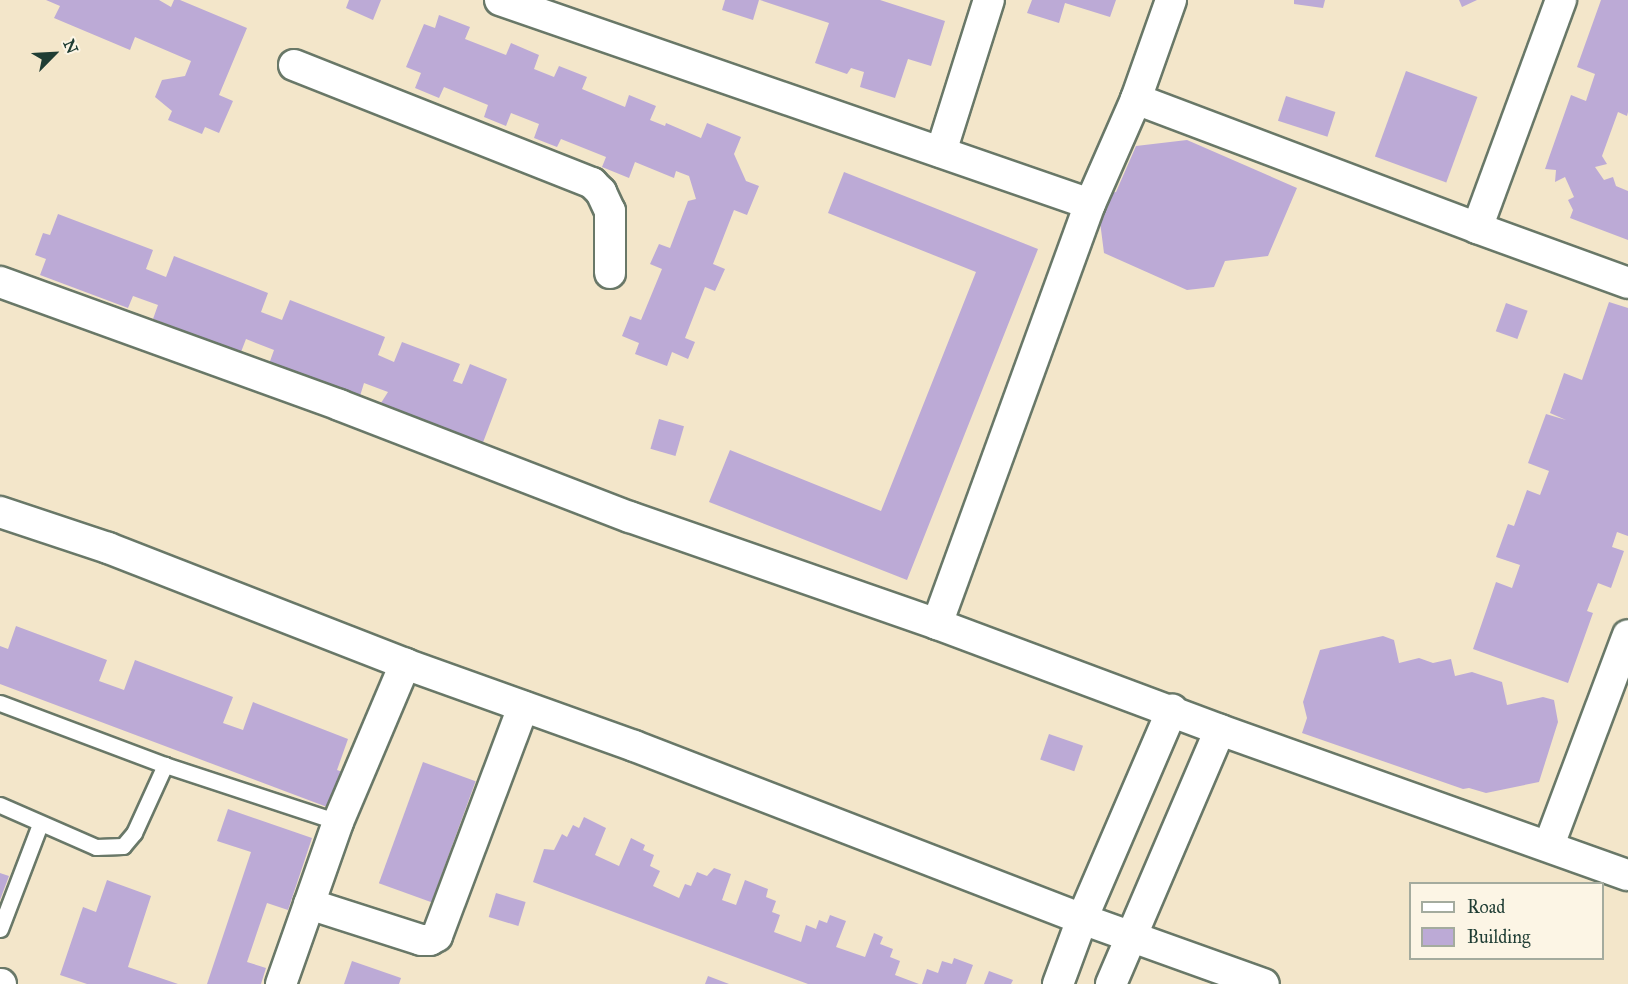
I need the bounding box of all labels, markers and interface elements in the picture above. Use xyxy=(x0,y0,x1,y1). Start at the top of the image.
north arrow xyxy=(24,24,84,84)
text: N xyxy=(59,36,82,57)
legend xyxy=(1409,882,1604,960)
text: Road xyxy=(1467,896,1505,918)
text: Building xyxy=(1467,926,1530,948)

